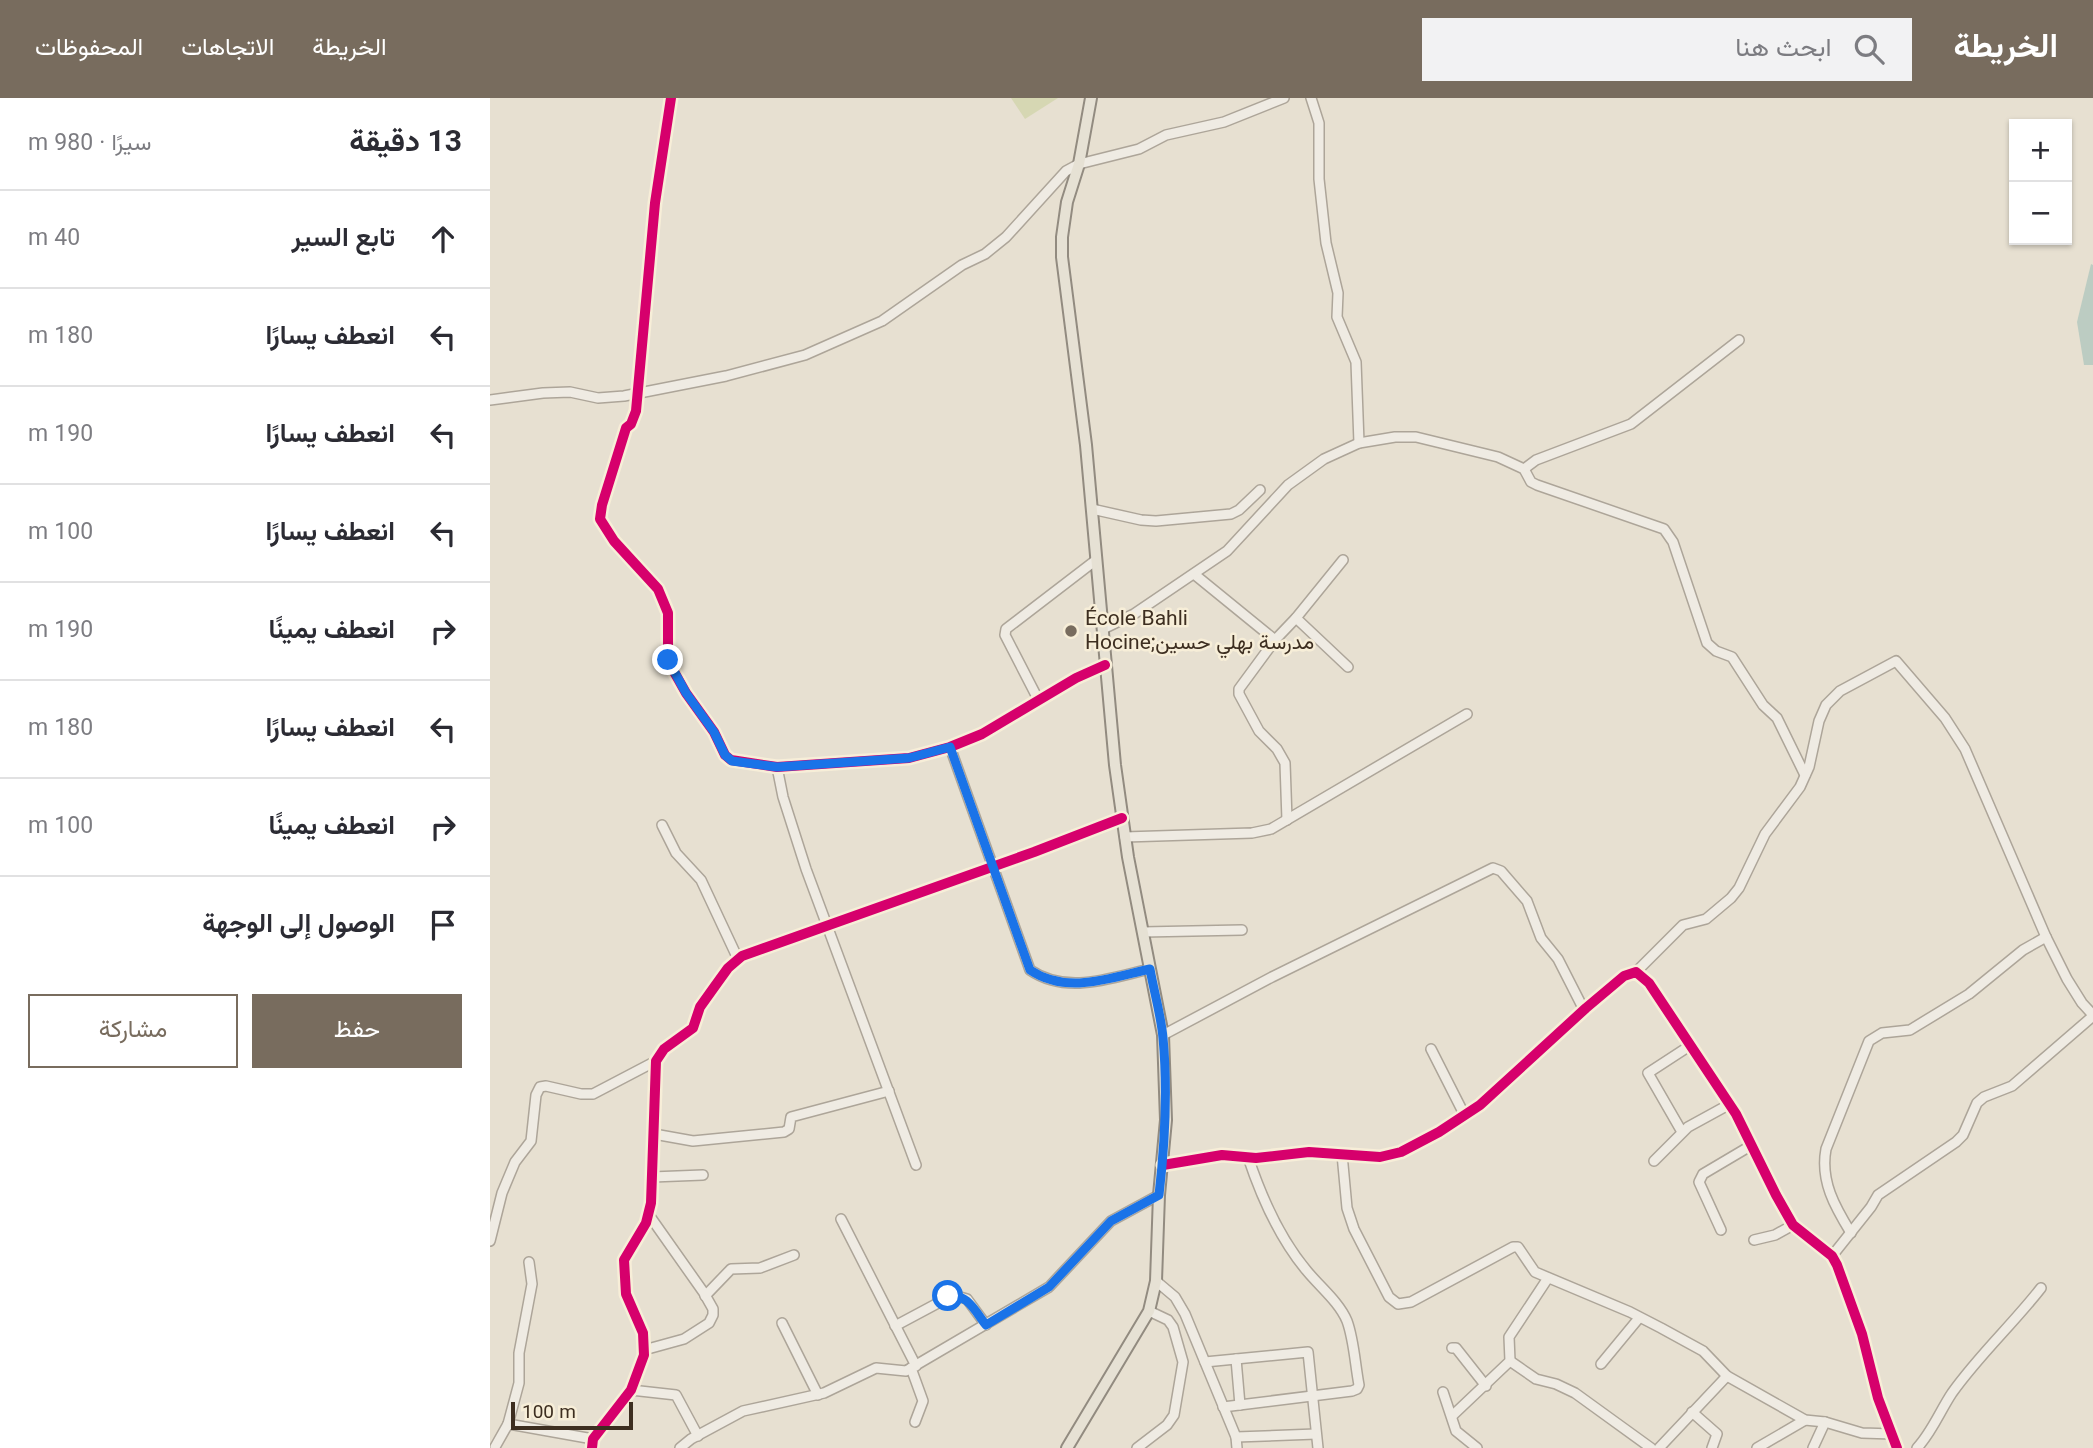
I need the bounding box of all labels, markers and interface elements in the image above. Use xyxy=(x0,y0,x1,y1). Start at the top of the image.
search box xyxy=(1422,18,1912,81)
text: الخريطة xyxy=(1954,23,2058,75)
text: ابحث هنا xyxy=(1735,29,1832,70)
text: المحفوظات xyxy=(35,30,143,68)
text: الاتجاهات xyxy=(181,30,274,68)
text: الخريطة xyxy=(312,30,387,68)
icon: search xyxy=(1850,30,1888,68)
map controls xyxy=(2009,119,2072,245)
button: + xyxy=(2009,119,2072,182)
text: 13 دقيقة xyxy=(349,120,462,167)
text: سيرًا · 980 m xyxy=(28,126,151,162)
button: − xyxy=(2009,182,2072,245)
text: تابع السير xyxy=(291,219,395,260)
icon: ahead xyxy=(424,220,462,258)
text: 40 m xyxy=(28,221,80,257)
text: انعطف يسارًا xyxy=(265,317,395,358)
icon: left xyxy=(424,318,462,356)
text: 180 m xyxy=(28,319,93,355)
text: انعطف يسارًا xyxy=(265,415,395,456)
icon: left xyxy=(424,416,462,454)
text: 190 m xyxy=(28,417,93,453)
text: انعطف يسارًا xyxy=(265,513,395,554)
icon: left xyxy=(424,514,462,552)
text: 100 m xyxy=(28,515,93,551)
place label: École Bahli Hocine;مدرسة بهلي حسين xyxy=(1085,603,1314,660)
text: انعطف يمينًا xyxy=(269,611,395,652)
icon: right xyxy=(424,612,462,650)
text: 190 m xyxy=(28,613,93,649)
marker: École Bahli Hocine;مدرسة بهلي حسين xyxy=(1063,623,1079,639)
route end xyxy=(652,644,683,675)
text: انعطف يسارًا xyxy=(265,709,395,750)
icon: left xyxy=(424,710,462,748)
text: 180 m xyxy=(28,711,93,747)
text: انعطف يمينًا xyxy=(269,807,395,848)
icon: right xyxy=(424,808,462,846)
text: 100 m xyxy=(28,809,93,845)
text: الوصول إلى الوجهة xyxy=(202,905,395,946)
icon: arrive xyxy=(424,906,462,944)
button: مشاركة xyxy=(28,994,238,1068)
button: حفظ xyxy=(252,994,462,1068)
route start xyxy=(932,1280,963,1311)
scale bar xyxy=(511,1399,634,1431)
text: 100 m xyxy=(522,1399,576,1428)

